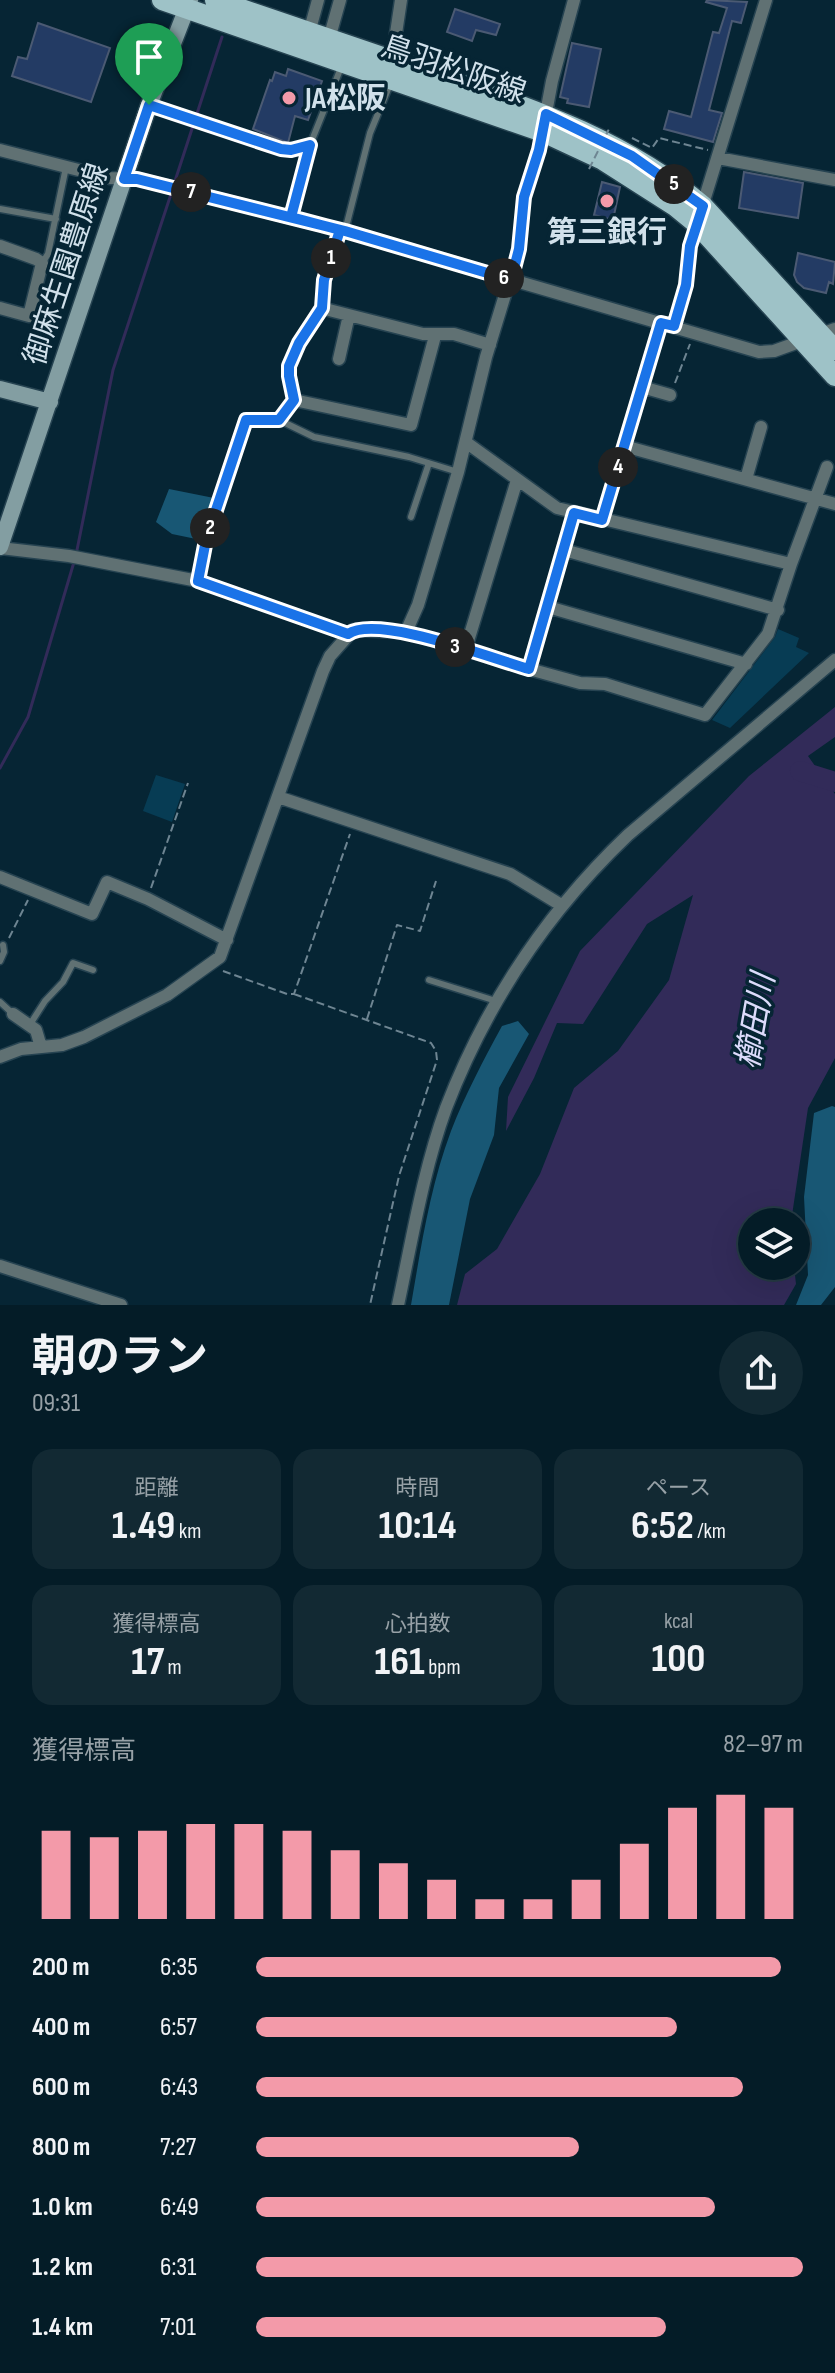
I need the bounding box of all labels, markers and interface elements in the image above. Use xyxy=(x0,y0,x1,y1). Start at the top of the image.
pin xyxy=(115,23,183,105)
street label: 鳥羽松阪線 xyxy=(377,29,530,111)
icon: arrive xyxy=(127,35,171,79)
place label: JA松阪 xyxy=(304,81,386,117)
marker: JA松阪 xyxy=(280,89,298,107)
street label: 御麻生園豊原線 xyxy=(17,159,117,370)
pin: 5 xyxy=(654,164,694,204)
text: 5 xyxy=(669,170,679,197)
pin: 7 xyxy=(171,172,211,212)
text: 7 xyxy=(186,178,196,205)
marker: 第三銀行 xyxy=(598,192,616,210)
place label: 第三銀行 xyxy=(547,215,667,251)
pin: 1 xyxy=(311,238,351,278)
text: 1 xyxy=(327,244,335,271)
pin: 6 xyxy=(484,258,524,298)
text: 6 xyxy=(499,264,509,291)
pin: 4 xyxy=(598,447,638,487)
text: 4 xyxy=(613,453,623,480)
pin: 2 xyxy=(190,508,230,548)
text: 2 xyxy=(205,514,215,541)
pin: 3 xyxy=(435,627,475,667)
text: 3 xyxy=(450,633,460,660)
water label: 櫛田川 xyxy=(729,968,785,1072)
map controls xyxy=(738,1208,810,1280)
button: layers xyxy=(738,1208,810,1280)
text: 朝のラン xyxy=(32,1331,208,1384)
button: share xyxy=(719,1331,803,1415)
text: 09:31 xyxy=(32,1388,80,1419)
text: 距離 xyxy=(134,1475,179,1502)
text: 時間 xyxy=(395,1475,440,1502)
text: ペース xyxy=(646,1475,711,1502)
text: 1.49 xyxy=(112,1502,175,1550)
text: 10:14 xyxy=(379,1502,456,1550)
text: 6:52 xyxy=(631,1502,694,1550)
text: km xyxy=(175,1518,201,1545)
text: /km xyxy=(694,1518,726,1545)
text: kcal xyxy=(664,1608,693,1635)
text: 獲得標高 xyxy=(112,1611,201,1638)
text: 心拍数 xyxy=(384,1611,451,1638)
text: 100 xyxy=(652,1635,705,1683)
text: 17 xyxy=(131,1638,164,1686)
text: 161 xyxy=(374,1638,425,1686)
text: m xyxy=(164,1654,182,1681)
text: bpm xyxy=(425,1654,461,1681)
text: 82–97 m xyxy=(723,1729,803,1760)
text: 獲得標高 xyxy=(32,1736,136,1767)
text: 200 m xyxy=(32,1952,89,1983)
text: 6:35 xyxy=(160,1952,198,1983)
text: 400 m xyxy=(32,2012,90,2043)
text: 6:57 xyxy=(160,2012,197,2043)
text: 600 m xyxy=(32,2072,90,2103)
text: 6:43 xyxy=(160,2072,198,2103)
text: 800 m xyxy=(32,2132,90,2163)
text: 7:27 xyxy=(160,2132,196,2163)
text: 1.0 km xyxy=(32,2192,93,2223)
text: 6:49 xyxy=(160,2192,199,2223)
text: 1.2 km xyxy=(32,2252,93,2283)
text: 6:31 xyxy=(160,2252,196,2283)
text: 1.4 km xyxy=(32,2312,93,2343)
text: 7:01 xyxy=(160,2312,196,2343)

